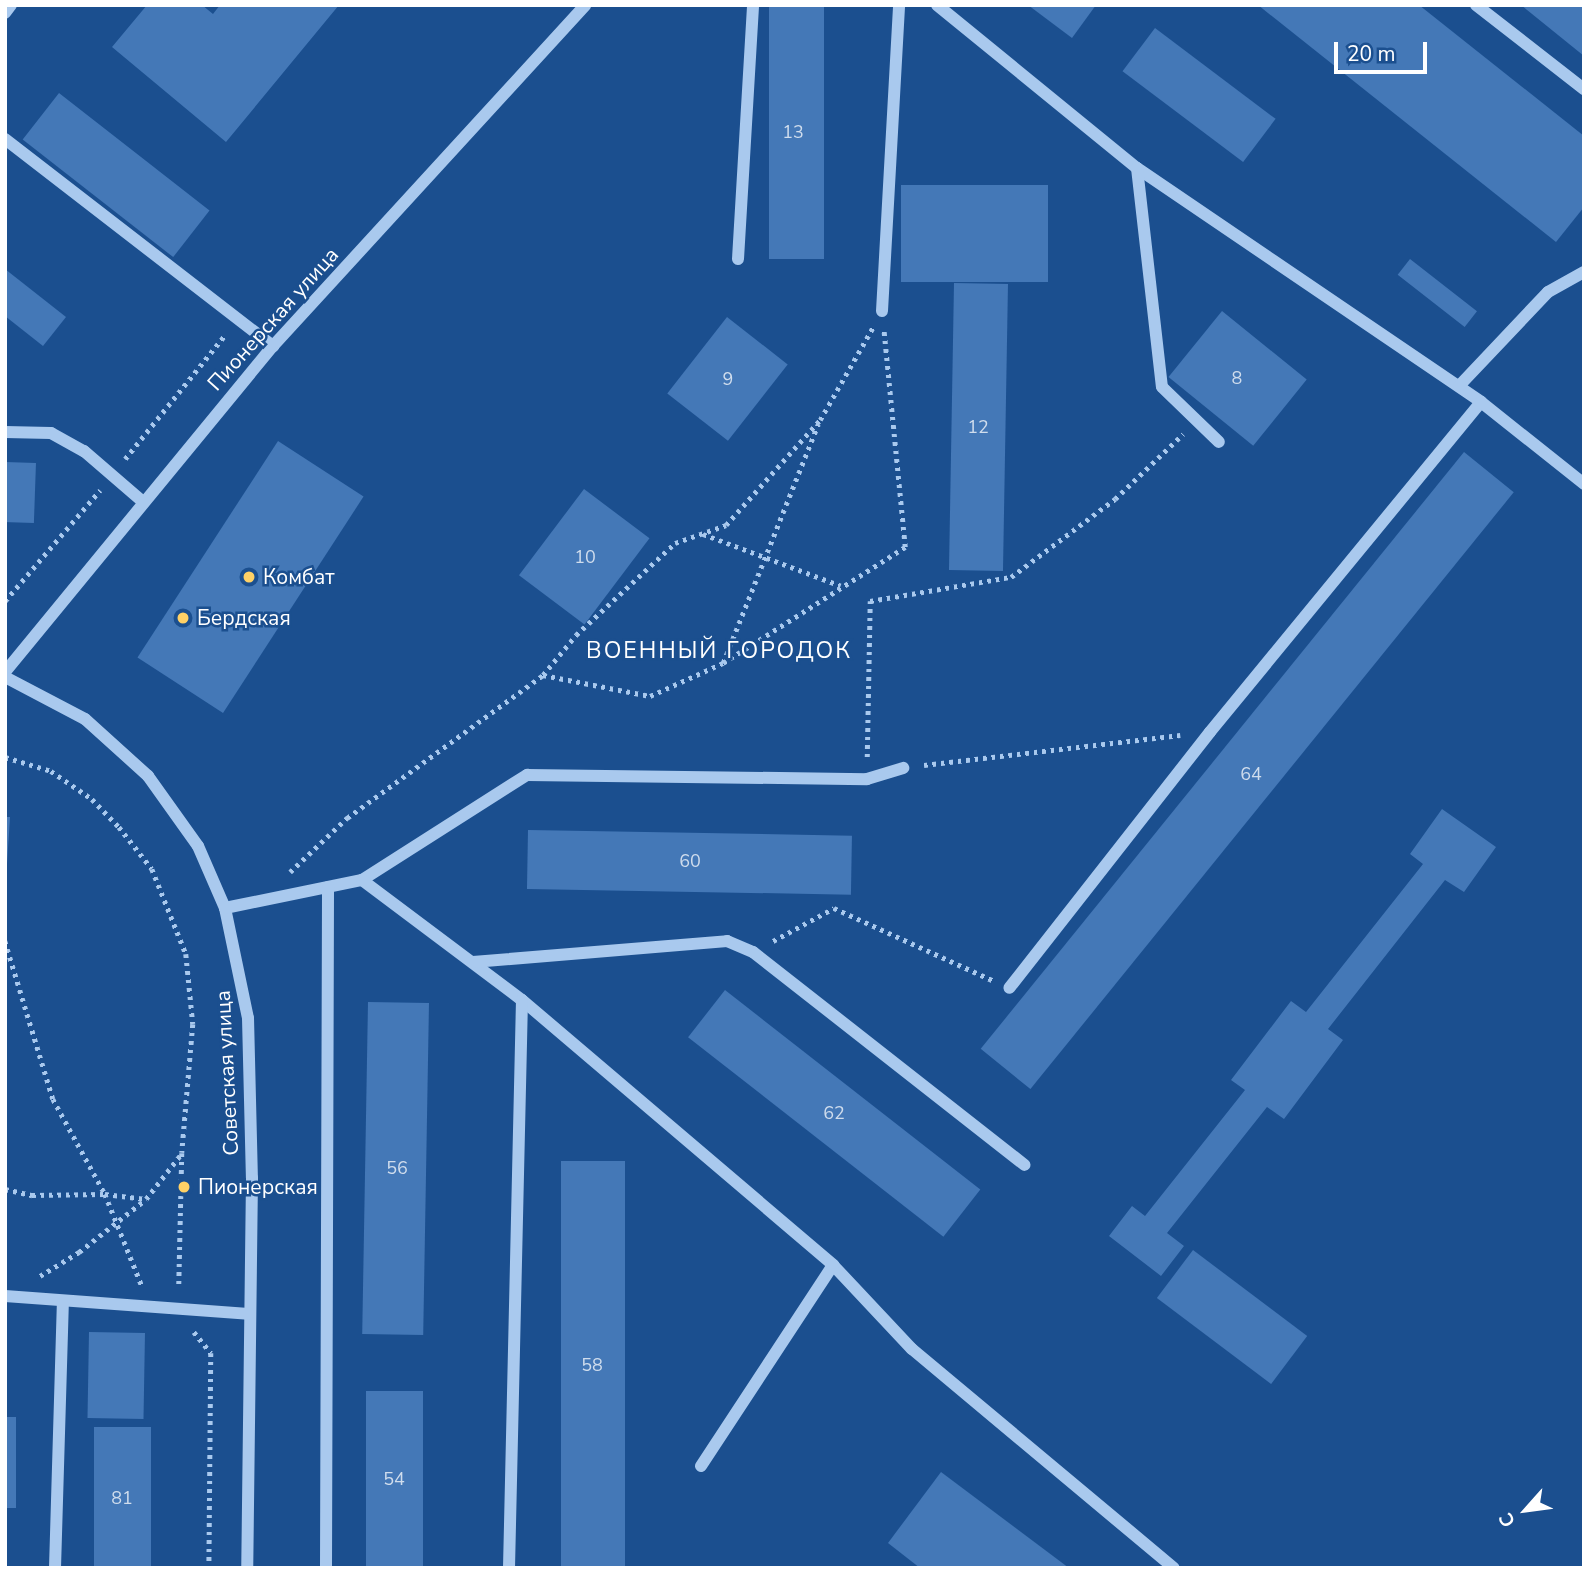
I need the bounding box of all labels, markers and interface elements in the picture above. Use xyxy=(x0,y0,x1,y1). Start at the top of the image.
scale bar xyxy=(1337,28,1430,72)
text: 20 m xyxy=(1347,40,1396,68)
house number: 13 xyxy=(782,121,804,143)
street label: Пионерская улица xyxy=(202,242,344,396)
house number: 8 xyxy=(1232,367,1242,389)
house number: 9 xyxy=(723,368,733,390)
house number: 12 xyxy=(967,416,989,438)
house number: 10 xyxy=(574,546,596,568)
place label: Комбат xyxy=(263,564,335,590)
marker: Комбат xyxy=(241,569,257,585)
place label: Бердская xyxy=(197,605,291,631)
marker: Бердская xyxy=(175,610,191,626)
district label: ВОЕННЫЙ ГОРОДОК xyxy=(588,637,850,665)
house number: 64 xyxy=(1240,763,1262,785)
house number: 60 xyxy=(679,850,701,872)
street label: Советская улица xyxy=(210,990,244,1156)
house number: 62 xyxy=(823,1102,845,1124)
house number: 56 xyxy=(386,1157,408,1179)
place label: Пионерская xyxy=(198,1174,318,1200)
marker: Пионерская xyxy=(176,1179,192,1195)
house number: 58 xyxy=(581,1354,603,1376)
house number: 54 xyxy=(383,1468,405,1490)
north arrow xyxy=(1491,1475,1561,1545)
house number: 81 xyxy=(111,1487,133,1509)
text: С xyxy=(1493,1508,1522,1532)

